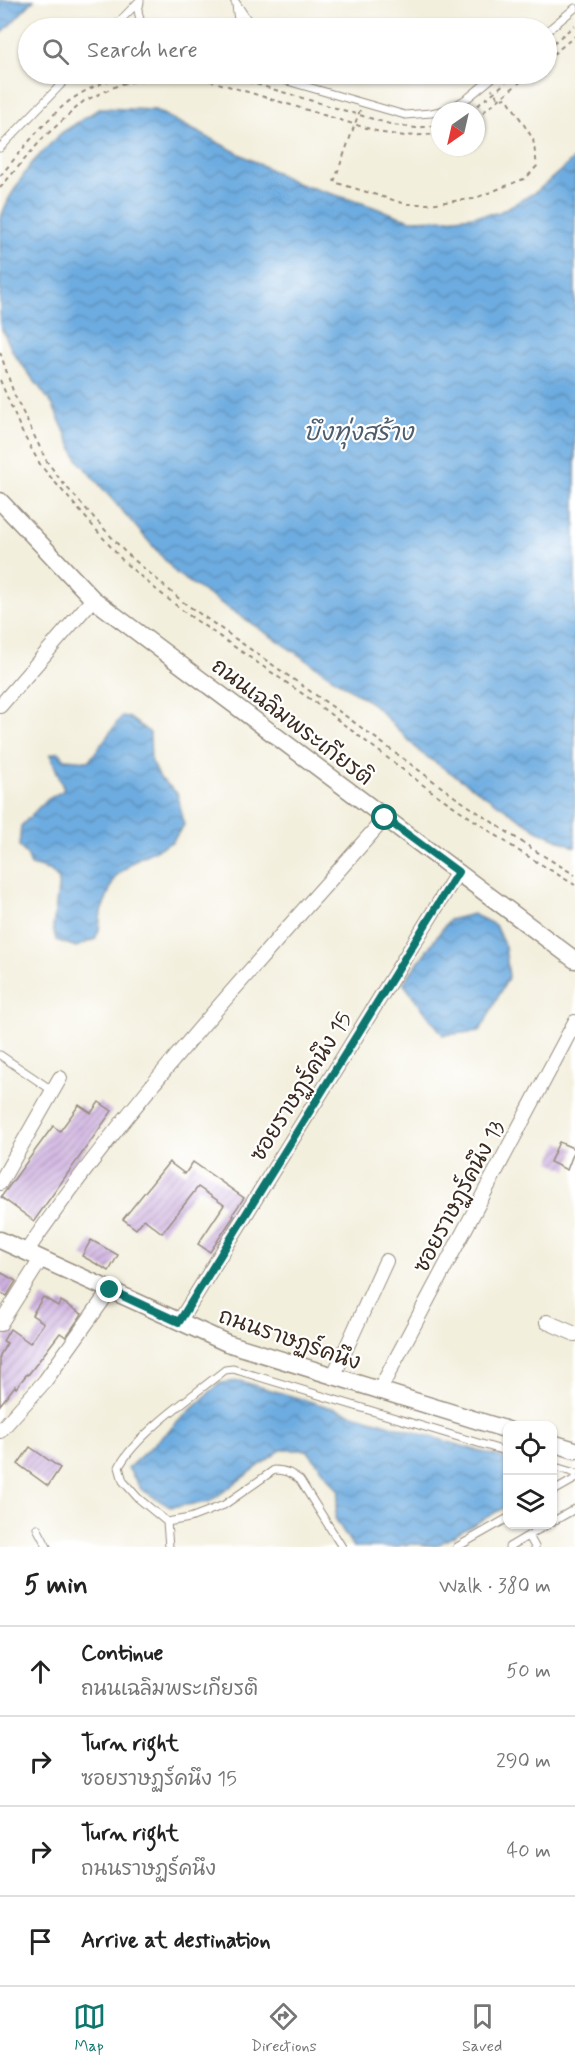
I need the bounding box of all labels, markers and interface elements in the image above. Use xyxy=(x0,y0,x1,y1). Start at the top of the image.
search box xyxy=(18,18,557,84)
icon: search xyxy=(39,35,72,68)
text: Search here xyxy=(87,37,198,65)
north arrow xyxy=(431,102,485,156)
water label: บึงทุ่งสร้าง xyxy=(303,417,415,450)
street label: ถนนเฉลิมพระเกียรติ xyxy=(206,652,379,792)
route start xyxy=(371,804,397,830)
street label: ซอยราษฏร์คนึง 15 xyxy=(243,1006,359,1167)
street label: ซอยราษฏร์คนึง 13 xyxy=(406,1115,512,1278)
route end xyxy=(96,1276,122,1302)
street label: ถนนราษฏร์คนึง xyxy=(215,1301,365,1377)
map controls xyxy=(503,1421,557,1529)
button: locate xyxy=(503,1421,557,1475)
button: layers xyxy=(503,1475,557,1529)
text: 5 min xyxy=(24,1569,88,1603)
text: Walk · 380 m xyxy=(439,1573,551,1600)
text: Continue xyxy=(81,1640,163,1668)
icon: ahead xyxy=(24,1655,57,1688)
text: 50 m xyxy=(506,1658,551,1685)
text: ถนนเฉลิมพระเกียรติ xyxy=(81,1676,258,1703)
text: Turn right xyxy=(81,1730,179,1758)
icon: right xyxy=(24,1745,57,1778)
text: 290 m xyxy=(496,1748,551,1775)
text: ซอยราษฏร์คนึง 15 xyxy=(81,1766,237,1793)
text: Turn right xyxy=(81,1820,179,1848)
icon: right xyxy=(24,1835,57,1868)
text: 40 m xyxy=(507,1838,551,1865)
text: ถนนราษฏร์คนึง xyxy=(81,1856,216,1883)
icon: arrive xyxy=(24,1925,57,1958)
text: Arrive at destination xyxy=(81,1927,271,1955)
tab: Map xyxy=(73,2000,106,2057)
tab: Directions xyxy=(251,2000,317,2057)
tab: Saved xyxy=(462,2000,502,2057)

